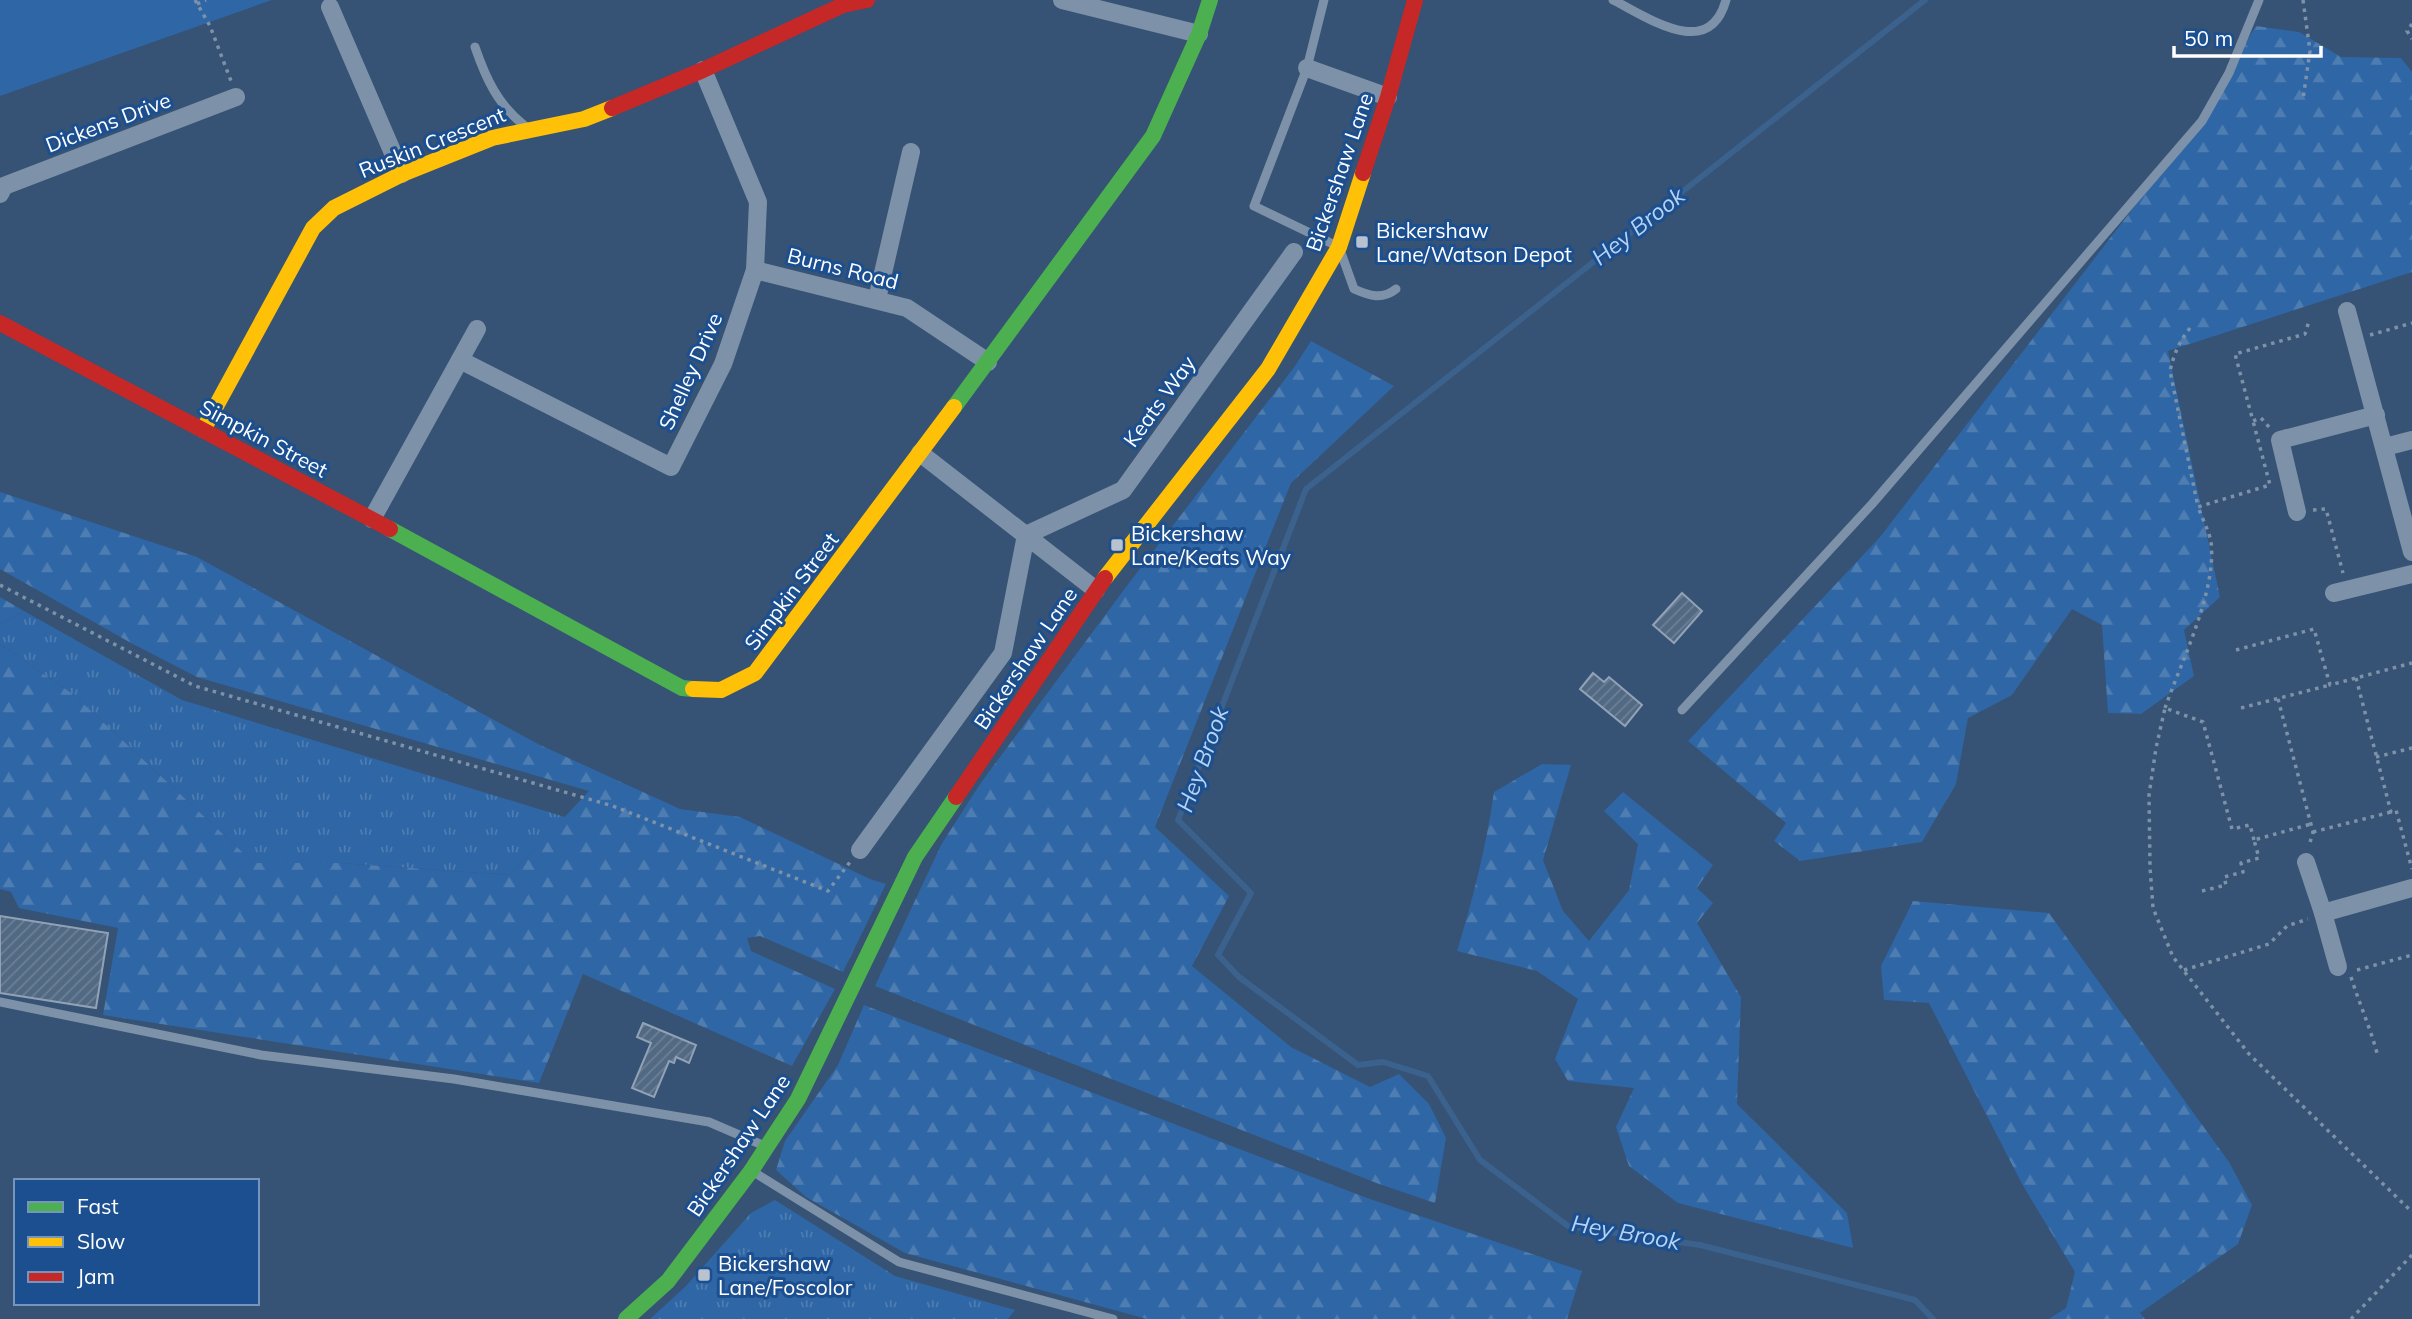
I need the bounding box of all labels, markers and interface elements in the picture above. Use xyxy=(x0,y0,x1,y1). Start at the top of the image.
scale bar xyxy=(2174,14,2321,58)
text: 50 m xyxy=(2184,25,2233,51)
street label: Dickens Drive xyxy=(42,86,174,158)
street label: Bickershaw Lane xyxy=(1300,89,1378,255)
street label: Ruskin Crescent xyxy=(355,101,509,183)
water label: Hey Brook xyxy=(1586,180,1691,271)
place label: Bickershaw Lane/Watson Depot xyxy=(1376,217,1572,267)
marker: Bickershaw Lane/Watson Depot xyxy=(1354,234,1370,250)
street label: Burns Road xyxy=(785,242,901,294)
street label: Shelley Drive xyxy=(653,308,727,434)
street label: Keats Way xyxy=(1117,350,1201,452)
street label: Simpkin Street xyxy=(196,393,332,483)
place label: Bickershaw Lane/Keats Way xyxy=(1131,520,1291,570)
street label: Simpkin Street xyxy=(738,527,844,655)
marker: Bickershaw Lane/Keats Way xyxy=(1109,537,1125,553)
street label: Bickershaw Lane xyxy=(968,582,1082,734)
water label: Hey Brook xyxy=(1170,701,1235,816)
street label: Bickershaw Lane xyxy=(681,1069,795,1221)
legend xyxy=(14,1179,259,1305)
text: Fast xyxy=(77,1193,119,1219)
water label: Hey Brook xyxy=(1569,1208,1684,1256)
text: Slow xyxy=(77,1228,125,1254)
place label: Bickershaw Lane/Foscolor xyxy=(718,1250,853,1300)
text: Jam xyxy=(77,1263,115,1289)
marker: Bickershaw Lane/Foscolor xyxy=(696,1267,712,1283)

